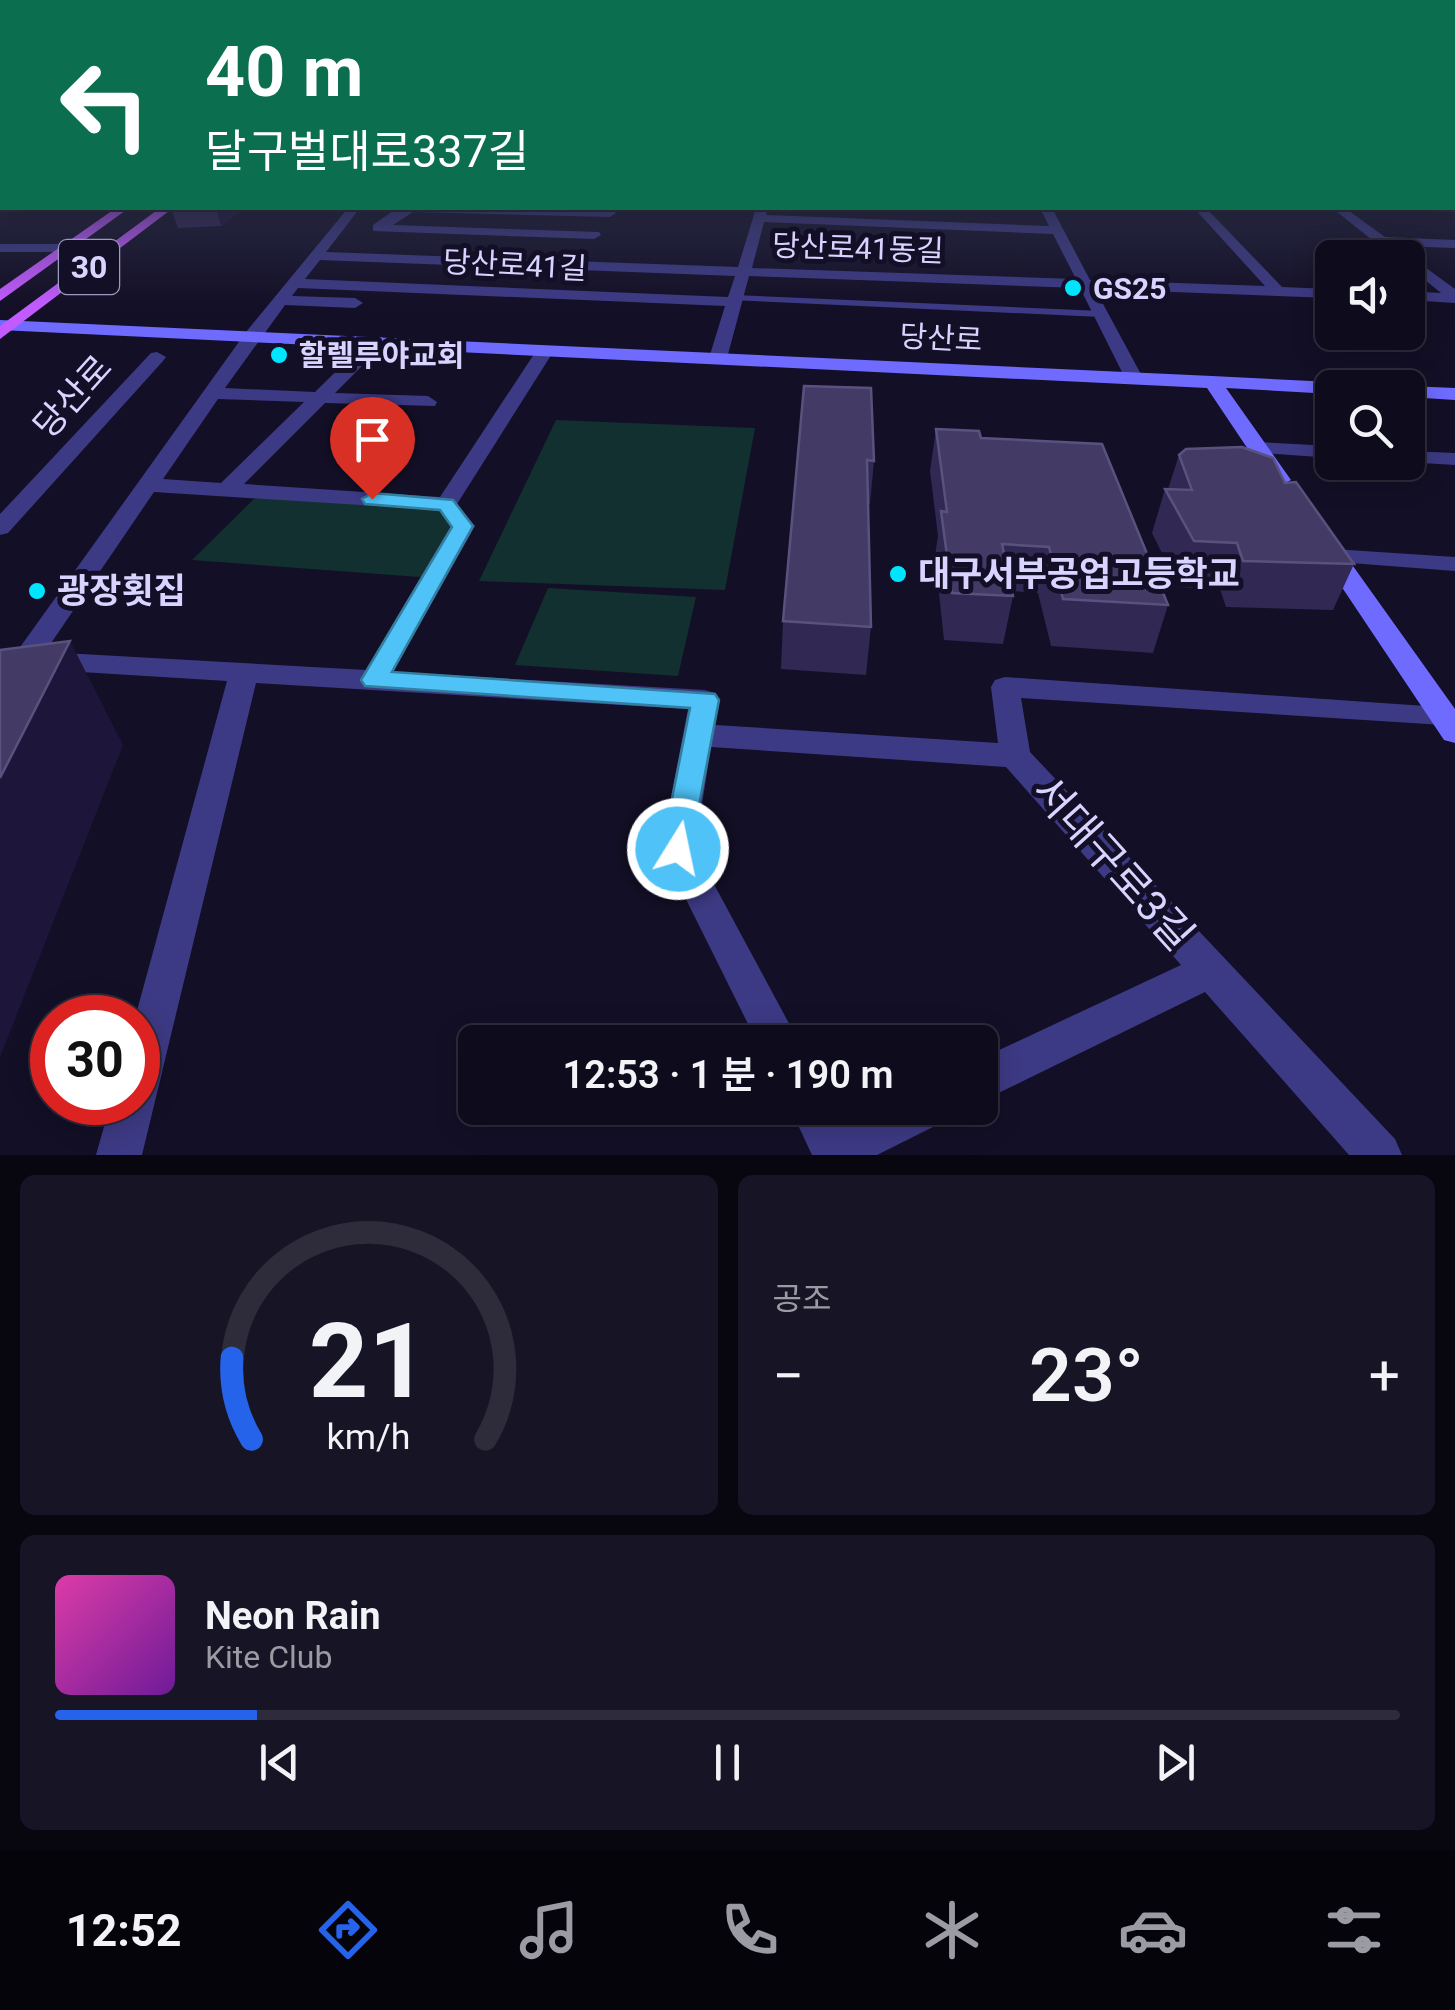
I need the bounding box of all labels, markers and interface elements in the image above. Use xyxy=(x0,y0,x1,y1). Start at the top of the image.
text: 40 m xyxy=(205,31,363,113)
icon: left xyxy=(40,40,170,170)
text: 달구벌대로337길 xyxy=(205,125,529,178)
street label: 당산로41동길 xyxy=(772,228,944,268)
road number: 30 xyxy=(59,240,119,294)
map controls xyxy=(1315,240,1425,480)
button: sound xyxy=(1315,240,1425,350)
street label: 당산로41길 xyxy=(442,244,588,286)
place label: GS25 xyxy=(1093,271,1166,306)
marker: GS25 xyxy=(1062,277,1084,299)
street label: 당산로 xyxy=(899,318,983,358)
place label: 할렐루야교회 xyxy=(299,338,465,373)
marker: 할렐루야교회 xyxy=(268,344,290,366)
street label: 당산로 xyxy=(25,347,121,447)
button: search xyxy=(1315,370,1425,480)
pin xyxy=(330,397,415,500)
icon: arrive xyxy=(345,412,400,467)
place label: 대구서부공업고등학교 xyxy=(918,554,1240,595)
marker: 대구서부공업고등학교 xyxy=(887,563,909,585)
place label: 광장횟집 xyxy=(57,571,186,612)
marker: 광장횟집 xyxy=(26,580,48,602)
street label: 서대구로3길 xyxy=(1022,766,1204,960)
position arrow xyxy=(626,797,730,901)
speed limit sign: 30 xyxy=(30,995,160,1125)
text: 12:53 · 1 분 · 190 m xyxy=(563,1053,893,1097)
text: 공조 xyxy=(773,1280,831,1318)
text: 21 xyxy=(309,1301,428,1422)
text: 23° xyxy=(1029,1331,1144,1419)
text: − xyxy=(773,1344,804,1408)
text: + xyxy=(1369,1344,1400,1408)
text: km/h xyxy=(327,1416,411,1458)
text: Neon Rain xyxy=(205,1594,381,1638)
text: Kite Club xyxy=(205,1638,332,1676)
icon: previous xyxy=(252,1735,307,1790)
icon: pause xyxy=(700,1735,755,1790)
icon: next xyxy=(1148,1735,1203,1790)
icon: directions xyxy=(313,1895,383,1965)
icon: music xyxy=(514,1895,584,1965)
icon: phone xyxy=(715,1895,785,1965)
icon: climate xyxy=(917,1895,987,1965)
icon: car xyxy=(1118,1895,1188,1965)
icon: filters xyxy=(1319,1895,1389,1965)
text: 12:52 xyxy=(66,1904,182,1957)

